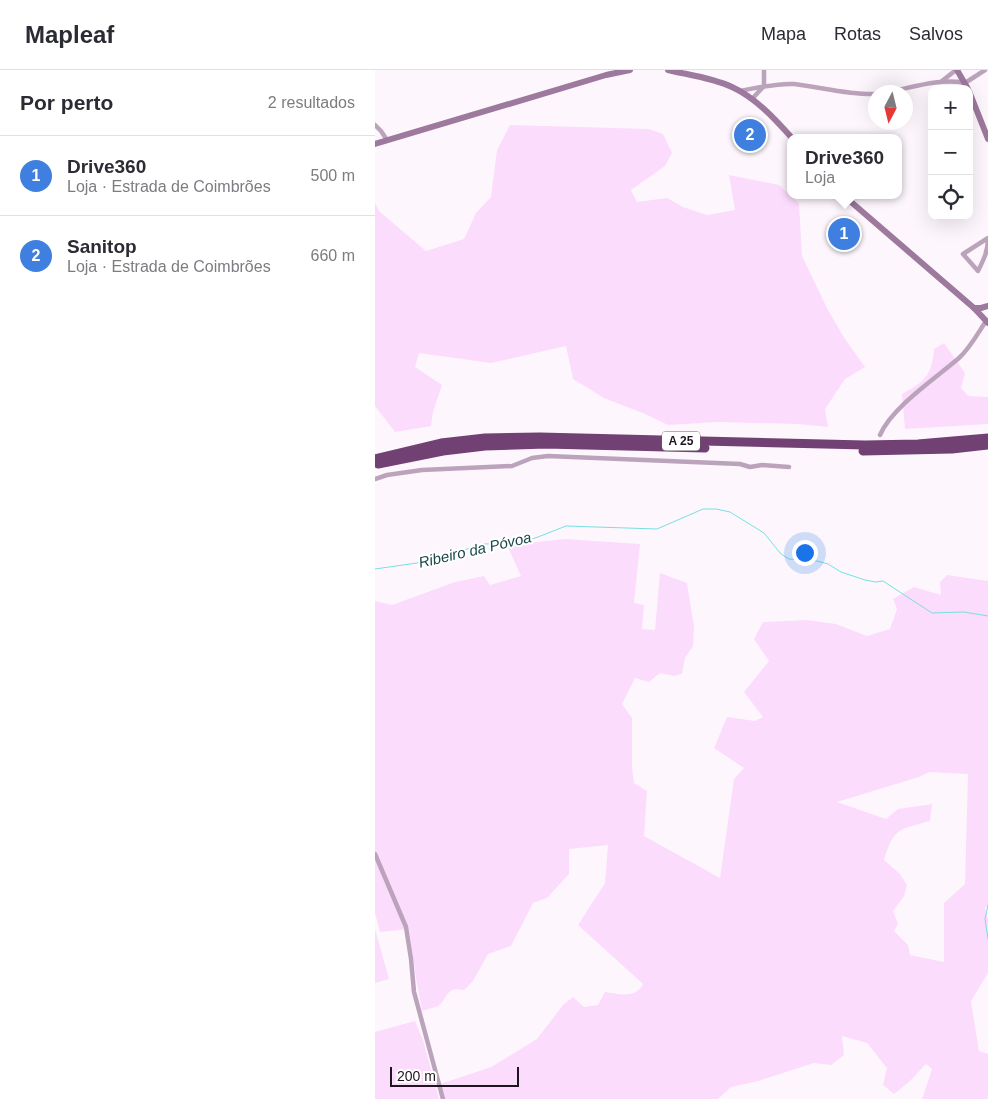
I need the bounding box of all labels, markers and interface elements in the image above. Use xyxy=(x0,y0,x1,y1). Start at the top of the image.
text: Mapleaf xyxy=(25,21,114,48)
text: Mapa xyxy=(761,24,806,44)
text: Rotas xyxy=(834,24,881,44)
text: Salvos xyxy=(909,24,963,44)
north arrow xyxy=(868,85,913,130)
map controls xyxy=(928,85,973,220)
button: + xyxy=(928,85,973,130)
text: Por perto xyxy=(20,91,113,114)
text: 2 resultados xyxy=(268,94,355,111)
pin: 2 xyxy=(734,116,766,154)
button: − xyxy=(928,130,973,175)
popup xyxy=(787,134,902,199)
text: Drive360 xyxy=(805,147,884,168)
text: Drive360 xyxy=(67,156,146,177)
text: 1 xyxy=(32,167,40,184)
text: 500 m xyxy=(311,167,355,184)
text: Loja xyxy=(805,169,835,186)
button: locate xyxy=(928,175,973,220)
text: Loja · Estrada de Coimbrões xyxy=(67,178,271,195)
pin: 1 xyxy=(828,215,860,253)
text: Sanitop xyxy=(67,236,137,257)
text: 2 xyxy=(32,247,40,264)
text: 660 m xyxy=(311,247,355,264)
text: Loja · Estrada de Coimbrões xyxy=(67,258,271,275)
road number: A 25 xyxy=(662,432,700,451)
water label: Ribeiro da Póvoa xyxy=(417,528,533,571)
your location xyxy=(792,540,818,566)
scale bar xyxy=(390,1064,519,1087)
text: 200 m xyxy=(397,1068,436,1084)

